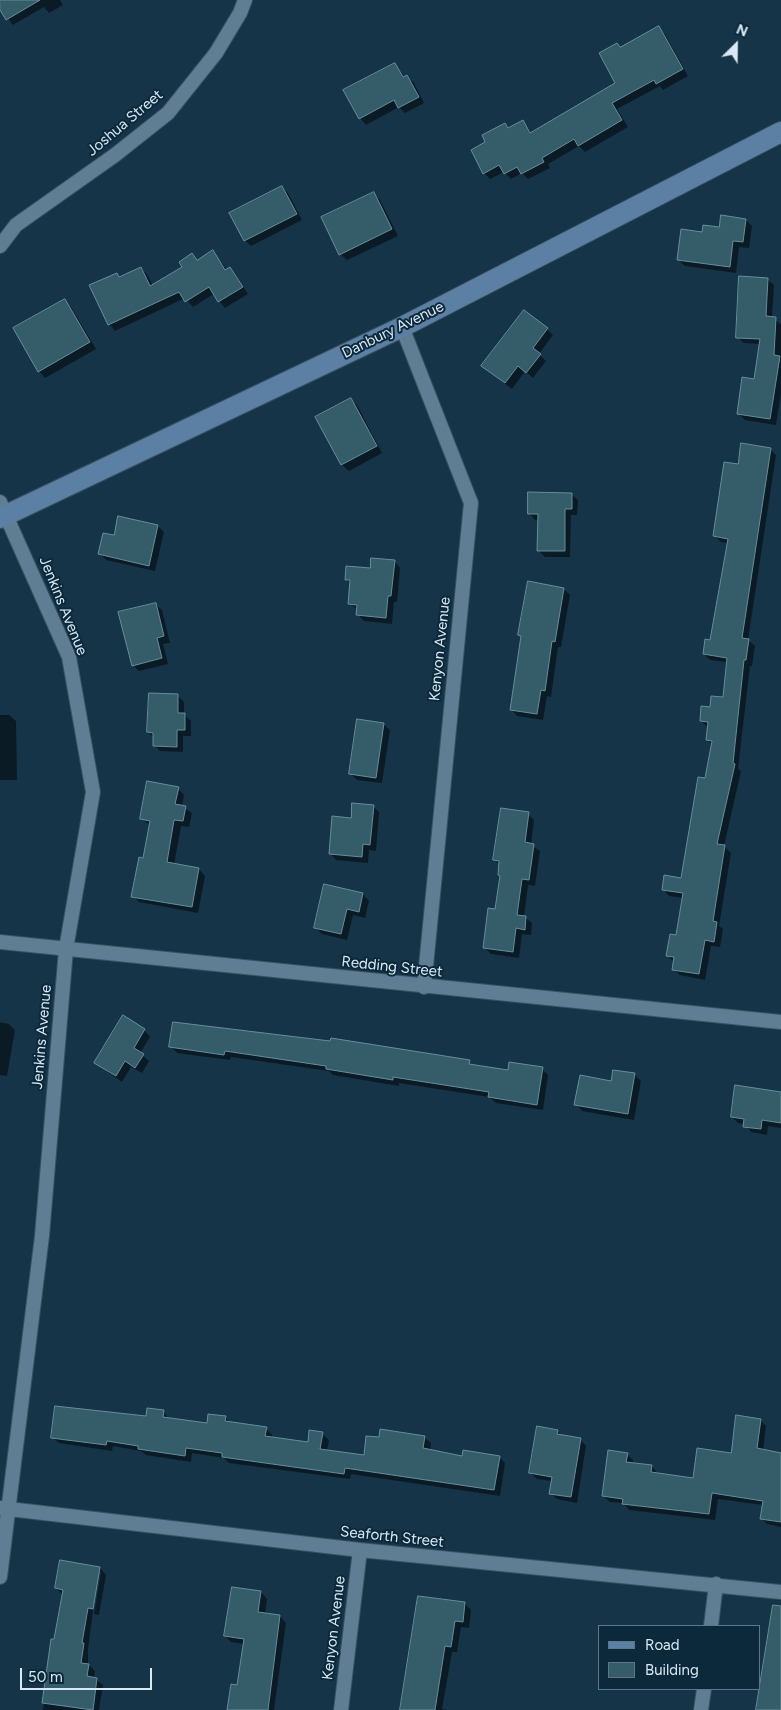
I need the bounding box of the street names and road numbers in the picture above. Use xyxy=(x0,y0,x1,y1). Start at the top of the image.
street label: Joshua Street xyxy=(83,86,167,160)
street label: Danbury Avenue xyxy=(339,298,447,362)
street label: Jenkins Avenue xyxy=(35,554,91,658)
street label: Kenyon Avenue xyxy=(426,596,454,702)
street label: Redding Street xyxy=(341,953,443,981)
street label: Jenkins Avenue xyxy=(28,984,56,1090)
street label: Seaforth Street xyxy=(339,1523,445,1551)
street label: Kenyon Avenue xyxy=(319,1575,349,1681)

